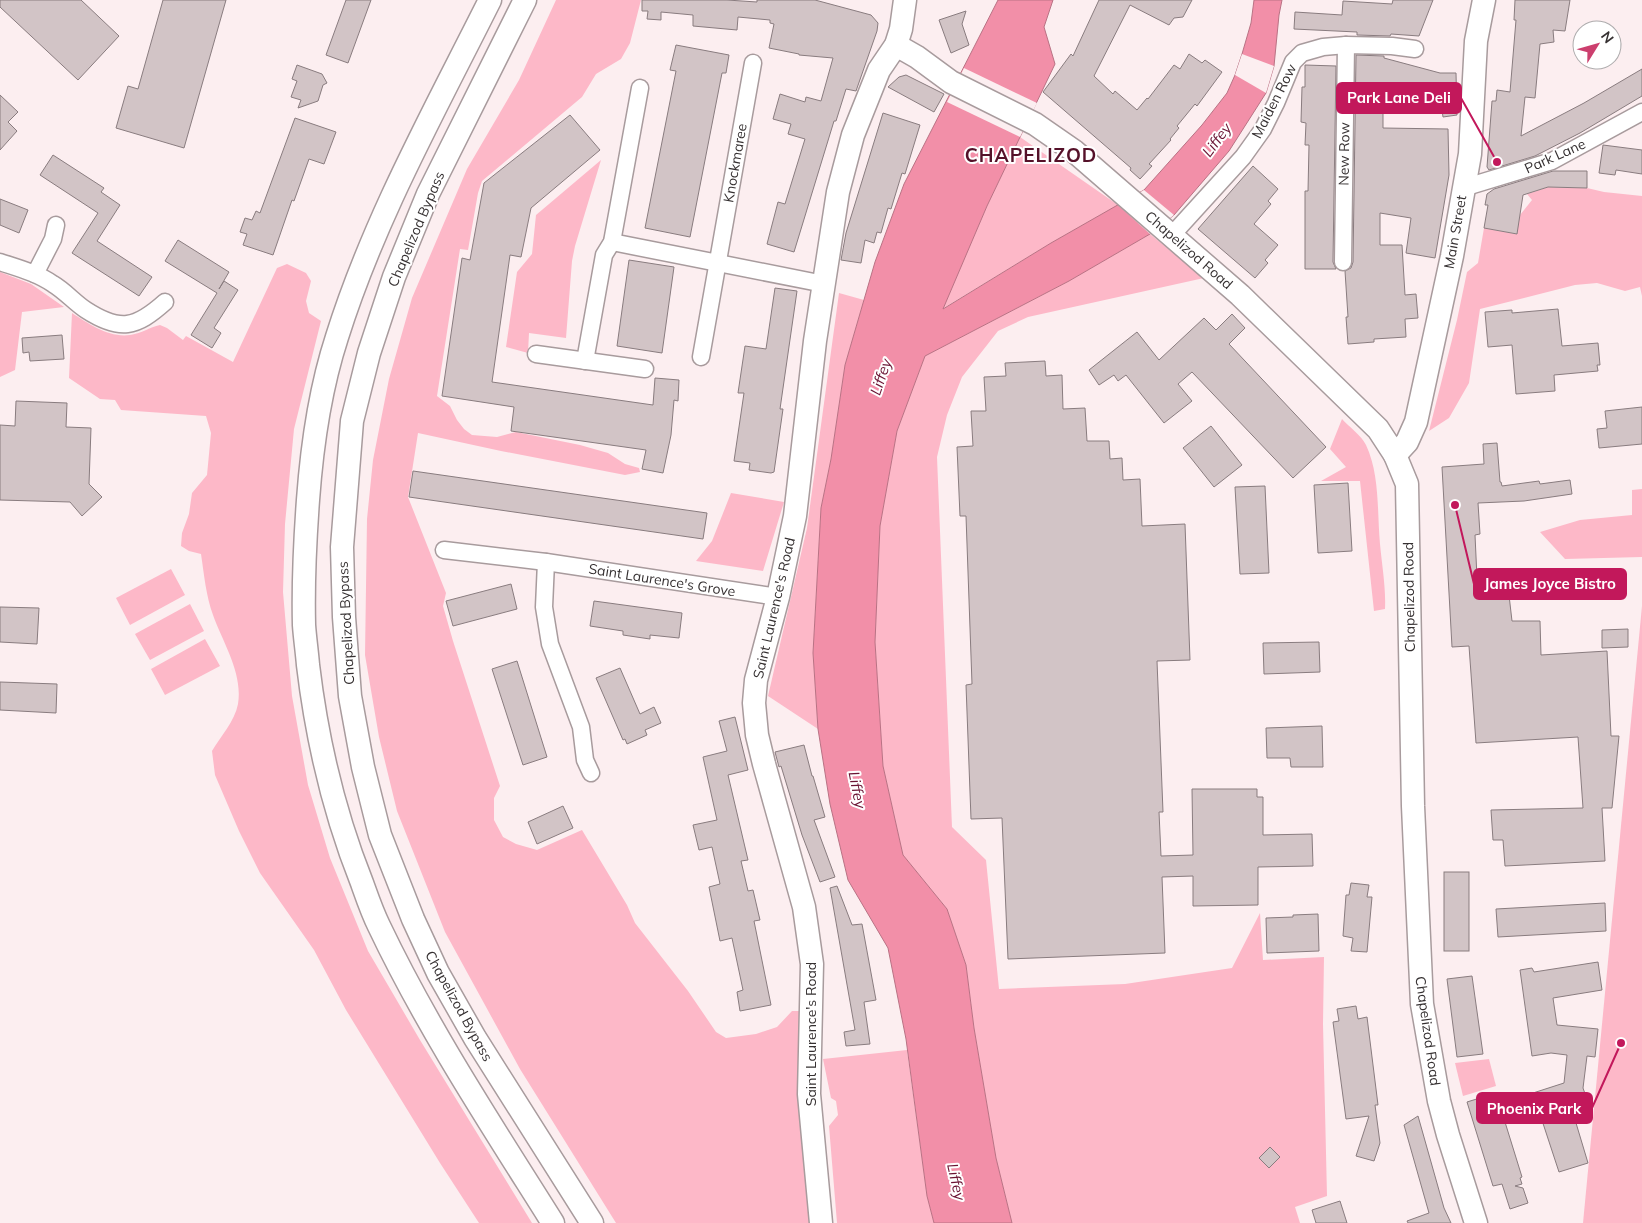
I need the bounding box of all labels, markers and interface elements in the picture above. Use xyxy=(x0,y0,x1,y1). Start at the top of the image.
north arrow xyxy=(1572,20,1622,70)
text: N xyxy=(1597,28,1618,47)
street label: Maiden Row xyxy=(1248,61,1300,141)
callout: Park Lane Deli xyxy=(1337,83,1461,113)
text: Park Lane Deli xyxy=(1347,88,1451,107)
water label: Liffey xyxy=(1198,118,1236,160)
street label: Knockmaree xyxy=(719,122,751,204)
street label: New Row xyxy=(1334,122,1354,186)
street label: Park Lane xyxy=(1522,135,1588,177)
district label: CHAPELIZOD xyxy=(965,143,1097,167)
street label: Chapelizod Bypass xyxy=(384,169,448,289)
street label: Main Street xyxy=(1440,194,1470,270)
street label: Chapelizod Road xyxy=(1141,207,1237,293)
water label: Liffey xyxy=(865,355,896,398)
street label: Saint Laurence's Road xyxy=(749,536,799,680)
street label: Chapelizod Road xyxy=(1399,542,1419,652)
street label: Saint Laurence's Grove xyxy=(587,560,737,600)
street label: Chapelizod Bypass xyxy=(334,561,358,685)
callout: James Joyce Bistro xyxy=(1474,569,1626,599)
text: James Joyce Bistro xyxy=(1484,574,1616,593)
water label: Liffey xyxy=(845,770,871,811)
street label: Chapelizod Bypass xyxy=(421,948,497,1064)
street label: Saint Laurence's Road xyxy=(802,962,820,1106)
street label: Chapelizod Road xyxy=(1411,975,1445,1087)
callout: Phoenix Park xyxy=(1477,1093,1592,1123)
text: Phoenix Park xyxy=(1487,1099,1582,1118)
water label: Liffey xyxy=(943,1161,970,1203)

